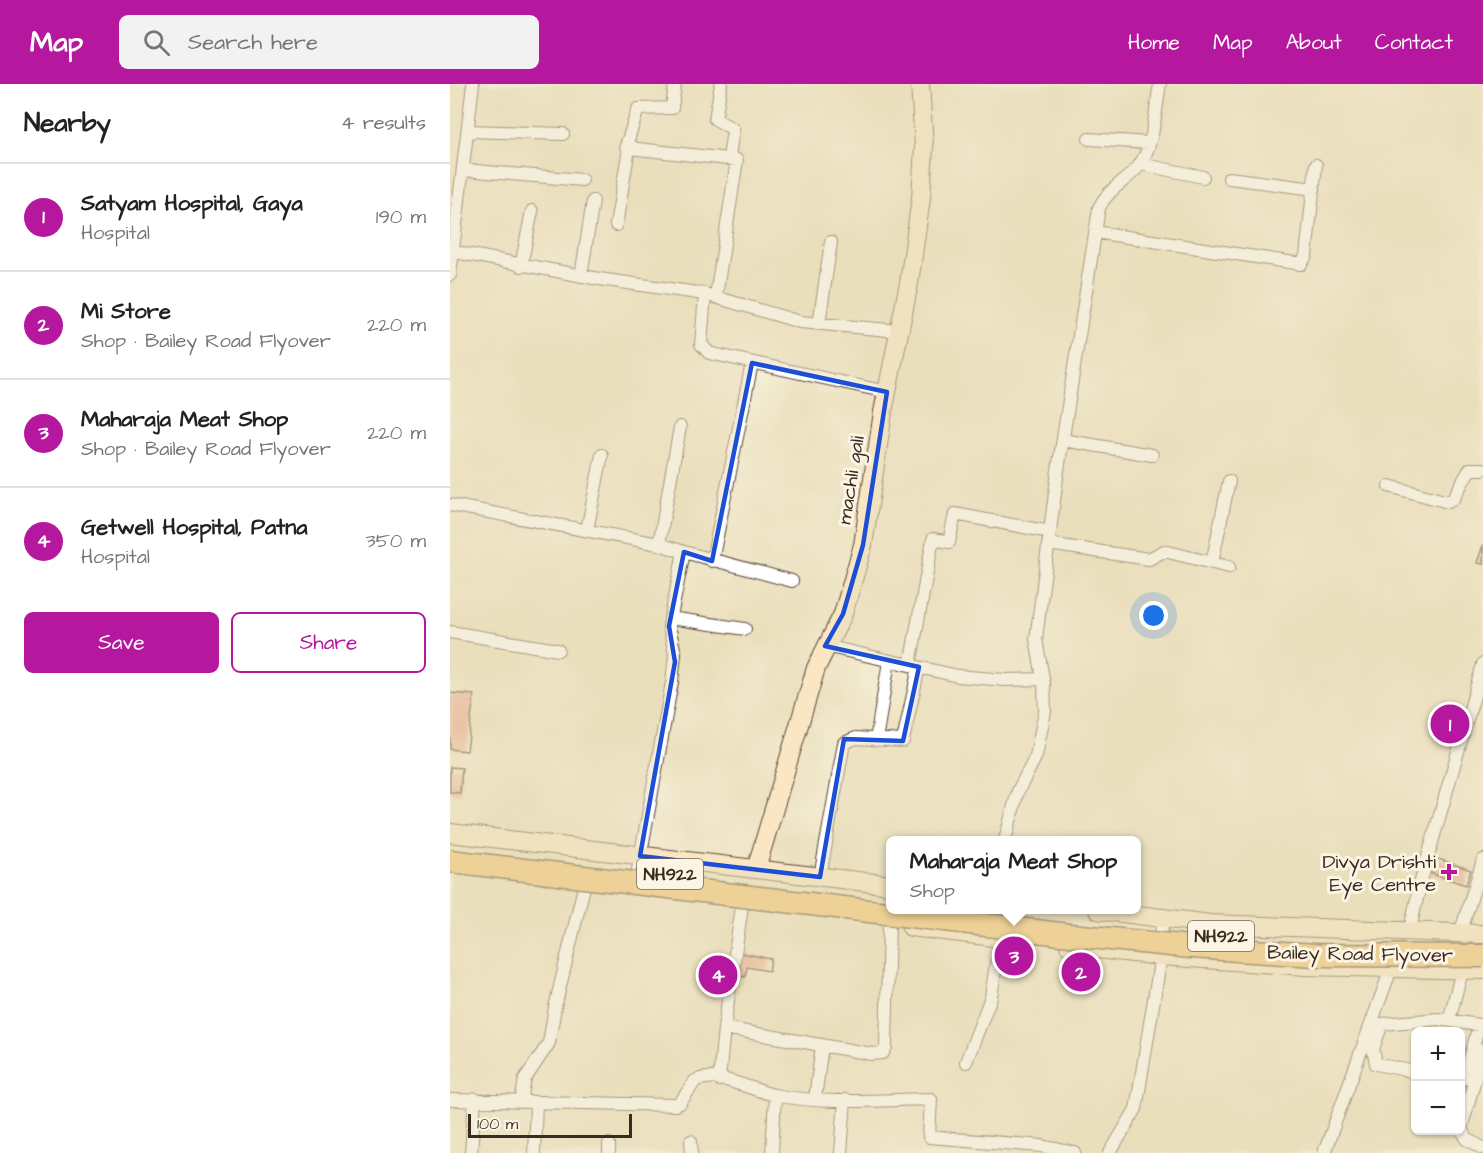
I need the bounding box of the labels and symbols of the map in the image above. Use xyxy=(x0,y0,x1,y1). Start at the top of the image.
street label: machli gali xyxy=(830,434,873,527)
your location xyxy=(1139,601,1168,630)
pin: 1 xyxy=(1430,702,1470,746)
place label: Divya Drishti Eye Centre xyxy=(1322,848,1436,900)
road number: NH922 xyxy=(637,859,703,889)
marker: Divya Drishti Eye Centre xyxy=(1440,863,1458,881)
road number: NH922 xyxy=(1188,921,1254,951)
pin: 3 xyxy=(994,934,1034,978)
street label: Bailey Road Flyover xyxy=(1267,938,1453,971)
pin: 2 xyxy=(1062,950,1100,994)
pin: 4 xyxy=(698,952,738,998)
scale bar xyxy=(468,1111,632,1138)

